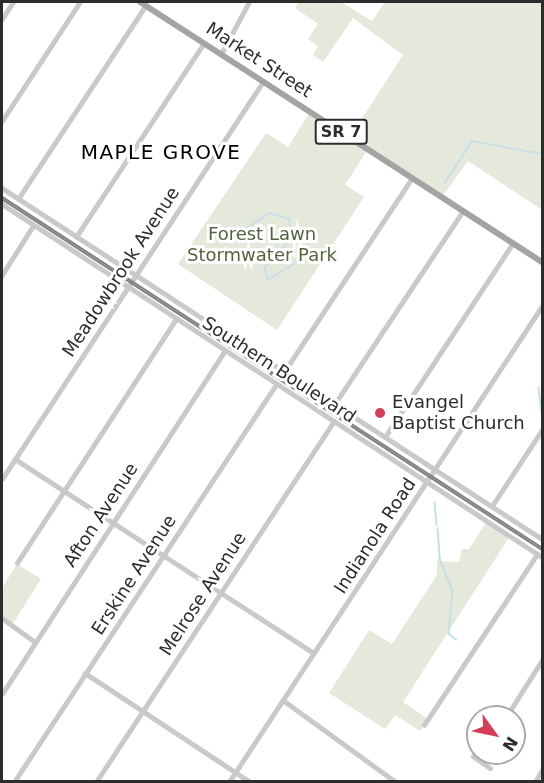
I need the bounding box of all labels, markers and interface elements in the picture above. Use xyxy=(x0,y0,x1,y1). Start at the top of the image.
street label: Market Street xyxy=(202,18,316,102)
road number: SR 7 xyxy=(314,119,368,145)
district label: MAPLE GROVE xyxy=(81,140,241,164)
street label: Meadowbrook Avenue xyxy=(58,183,184,361)
park label: Forest Lawn Stormwater Park xyxy=(187,224,337,266)
street label: Southern Boulevard xyxy=(198,312,360,428)
place label: Evangel Baptist Church xyxy=(392,392,525,434)
marker: Evangel Baptist Church xyxy=(373,406,387,420)
street label: Afton Avenue xyxy=(59,459,143,571)
street label: Indianola Road xyxy=(330,474,420,598)
street label: Erskine Avenue xyxy=(87,511,181,639)
street label: Melrose Avenue xyxy=(155,528,251,660)
north arrow xyxy=(466,705,526,765)
text: N xyxy=(498,733,521,755)

